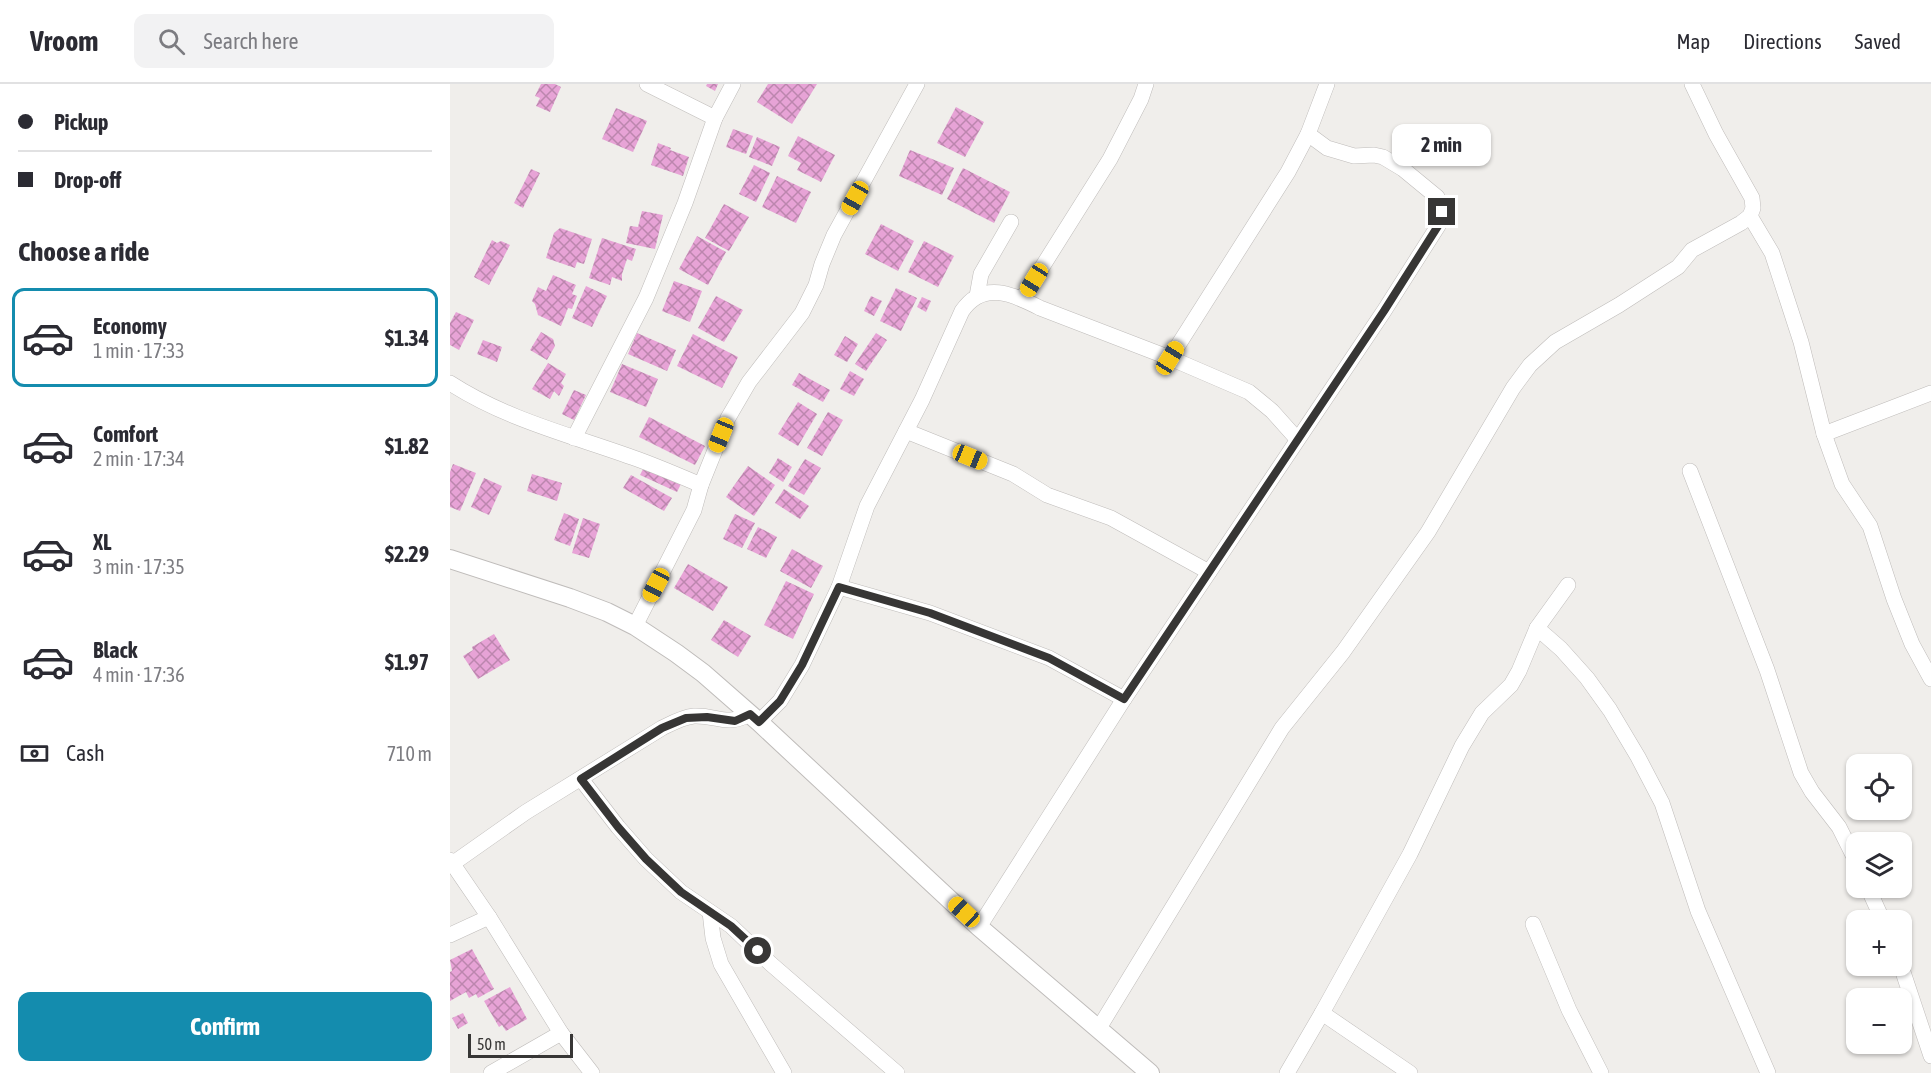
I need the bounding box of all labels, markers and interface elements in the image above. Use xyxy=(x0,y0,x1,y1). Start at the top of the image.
search box xyxy=(134,14,554,68)
text: Vroom xyxy=(30,25,98,57)
icon: search xyxy=(155,25,188,58)
text: Search here xyxy=(203,28,298,54)
text: Map xyxy=(1676,29,1710,53)
text: Directions xyxy=(1743,29,1822,53)
text: Saved xyxy=(1855,29,1901,53)
text: Pickup xyxy=(54,109,109,135)
callout: 2 min xyxy=(1392,125,1492,167)
text: 2 min xyxy=(1421,133,1462,156)
text: Drop-off xyxy=(54,167,121,193)
car xyxy=(838,178,872,218)
route end xyxy=(1428,198,1455,225)
text: Choose a ride xyxy=(18,236,150,267)
car xyxy=(1017,260,1051,300)
icon: car xyxy=(21,311,75,365)
text: Economy xyxy=(93,313,167,339)
text: $1.34 xyxy=(385,325,429,351)
car xyxy=(1153,338,1187,378)
text: 1 min · 17:33 xyxy=(93,339,185,362)
car xyxy=(706,415,736,455)
icon: car xyxy=(21,419,75,473)
text: Comfort xyxy=(93,421,158,447)
text: $1.82 xyxy=(385,433,429,459)
car xyxy=(950,442,990,472)
text: 2 min · 17:34 xyxy=(93,447,185,470)
icon: car xyxy=(21,527,75,581)
text: XL xyxy=(93,529,111,555)
text: $2.29 xyxy=(385,541,429,567)
text: 3 min · 17:35 xyxy=(93,555,185,578)
car xyxy=(640,565,672,605)
icon: car xyxy=(21,635,75,689)
text: Black xyxy=(93,637,137,663)
text: $1.97 xyxy=(385,649,429,675)
text: 4 min · 17:36 xyxy=(93,663,185,686)
icon: cash xyxy=(18,737,51,770)
text: Cash xyxy=(66,740,105,766)
text: 710 m xyxy=(387,742,432,765)
map controls xyxy=(1846,754,1912,1054)
button: locate xyxy=(1846,754,1912,820)
button: layers xyxy=(1846,832,1912,898)
car xyxy=(945,893,983,931)
button: + xyxy=(1846,910,1912,976)
route start xyxy=(744,937,771,964)
button: − xyxy=(1846,988,1912,1054)
button: Confirm xyxy=(18,992,432,1061)
scale bar xyxy=(468,1031,573,1058)
text: 50 m xyxy=(477,1035,506,1053)

